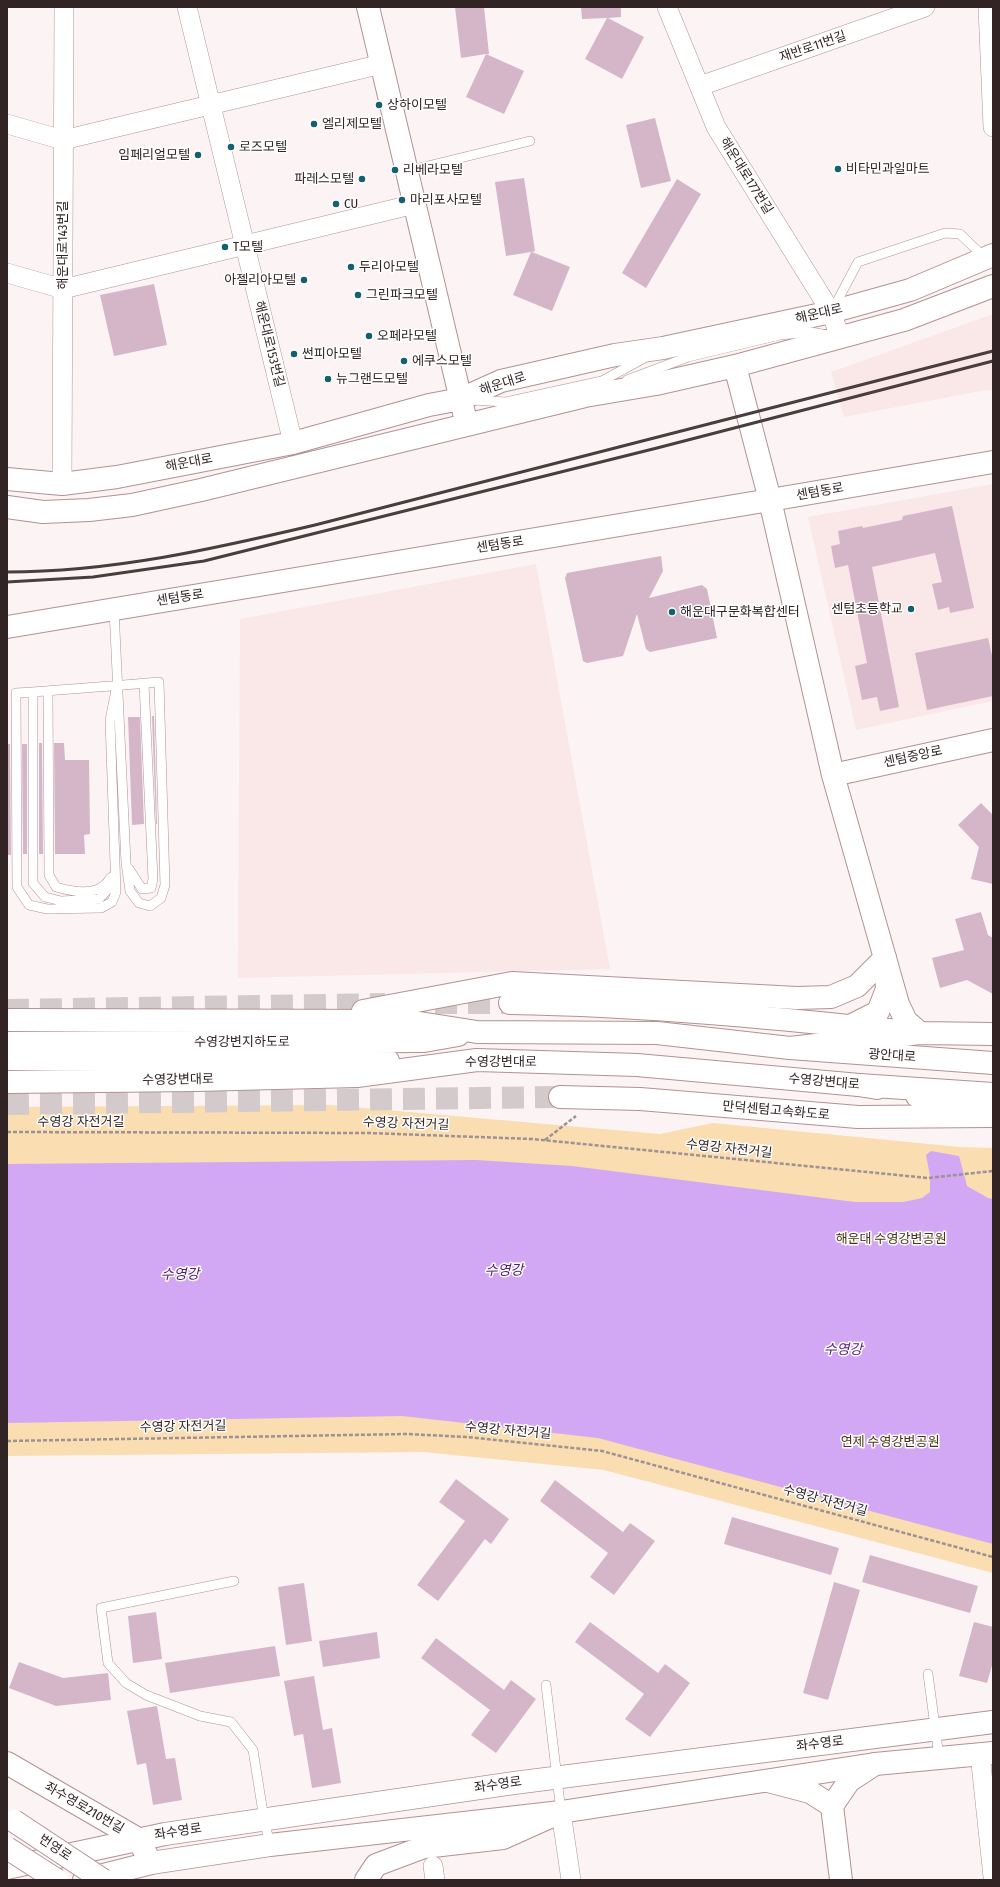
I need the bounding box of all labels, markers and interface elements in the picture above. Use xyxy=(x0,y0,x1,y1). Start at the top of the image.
street label: 재반로11번길 xyxy=(777,28,849,66)
place label: 상하이모텔 xyxy=(387,97,447,113)
marker: 상하이모텔 xyxy=(374,100,384,110)
place label: 엘리제모텔 xyxy=(322,116,382,132)
marker: 엘리제모텔 xyxy=(309,119,319,129)
street label: 해운대로177번길 xyxy=(716,135,776,217)
place label: 로즈모텔 xyxy=(239,139,287,155)
marker: 로즈모텔 xyxy=(226,142,236,152)
place label: 임페리얼모텔 xyxy=(118,147,190,163)
marker: 임페리얼모텔 xyxy=(193,150,203,160)
place label: 비타민과일마트 xyxy=(846,161,930,177)
place label: 리베라모텔 xyxy=(403,162,463,178)
marker: 비타민과일마트 xyxy=(833,164,843,174)
marker: 리베라모텔 xyxy=(390,165,400,175)
place label: 파레스모텔 xyxy=(294,171,354,187)
marker: 파레스모텔 xyxy=(357,174,367,184)
place label: 마리포사모텔 xyxy=(410,192,482,208)
marker: 마리포사모텔 xyxy=(397,195,407,205)
place label: CU xyxy=(344,196,358,212)
marker: CU xyxy=(331,199,341,209)
street label: 해운대로143번길 xyxy=(55,201,71,289)
place label: T모텔 xyxy=(233,239,263,255)
marker: T모텔 xyxy=(220,242,230,252)
place label: 두리아모텔 xyxy=(359,259,419,275)
marker: 두리아모텔 xyxy=(346,262,356,272)
place label: 아젤리아모텔 xyxy=(224,272,296,288)
marker: 아젤리아모텔 xyxy=(299,275,309,285)
place label: 그린파크모텔 xyxy=(366,287,438,303)
marker: 그린파크모텔 xyxy=(353,290,363,300)
street label: 해운대로153번길 xyxy=(251,299,287,389)
street label: 해운대로 xyxy=(794,301,844,327)
place label: 오페라모텔 xyxy=(377,328,437,344)
marker: 오페라모텔 xyxy=(364,331,374,341)
place label: 썬피아모텔 xyxy=(302,346,362,362)
marker: 썬피아모텔 xyxy=(289,349,299,359)
place label: 에쿠스모텔 xyxy=(412,353,472,369)
marker: 에쿠스모텔 xyxy=(399,356,409,366)
street label: 해운대로 xyxy=(478,369,528,399)
place label: 뉴그랜드모텔 xyxy=(336,371,408,387)
marker: 뉴그랜드모텔 xyxy=(323,374,333,384)
street label: 해운대로 xyxy=(164,451,214,475)
street label: 센텀동로 xyxy=(795,480,845,504)
street label: 센텀동로 xyxy=(475,534,525,556)
street label: 센텀동로 xyxy=(155,587,205,609)
place label: 센텀초등학교 xyxy=(831,601,903,617)
place label: 해운대구문화복합센터 xyxy=(680,604,800,620)
marker: 센텀초등학교 xyxy=(906,604,916,614)
marker: 해운대구문화복합센터 xyxy=(667,607,677,617)
street label: 센텀중앙로 xyxy=(882,743,944,771)
street label: 수영강변지하도로 xyxy=(194,1034,290,1050)
street label: 광안대로 xyxy=(868,1047,916,1065)
street label: 수영강변대로 xyxy=(465,1054,537,1070)
street label: 수영강변대로 xyxy=(788,1071,860,1093)
street label: 수영강변대로 xyxy=(142,1072,214,1088)
street label: 만덕센텀고속화도로 xyxy=(722,1099,830,1123)
street label: 수영강 자전거길 xyxy=(38,1114,124,1130)
street label: 수영강 자전거길 xyxy=(362,1115,450,1133)
street label: 수영강 자전거길 xyxy=(685,1137,773,1161)
park label: 해운대 수영강변공원 xyxy=(836,1231,946,1247)
water label: 수영강 xyxy=(485,1262,523,1280)
water label: 수영강 xyxy=(161,1266,199,1284)
water label: 수영강 xyxy=(824,1342,862,1358)
street label: 수영강 자전거길 xyxy=(139,1418,227,1436)
street label: 수영강 자전거길 xyxy=(464,1419,552,1443)
park label: 연제 수영강변공원 xyxy=(841,1434,939,1450)
street label: 수영강 자전거길 xyxy=(781,1482,869,1520)
street label: 좌수영로 xyxy=(795,1733,845,1755)
street label: 좌수영로 xyxy=(473,1774,523,1796)
street label: 좌수영로210번길 xyxy=(42,1779,126,1837)
street label: 좌수영로 xyxy=(153,1821,203,1843)
street label: 번영로 xyxy=(36,1832,74,1864)

